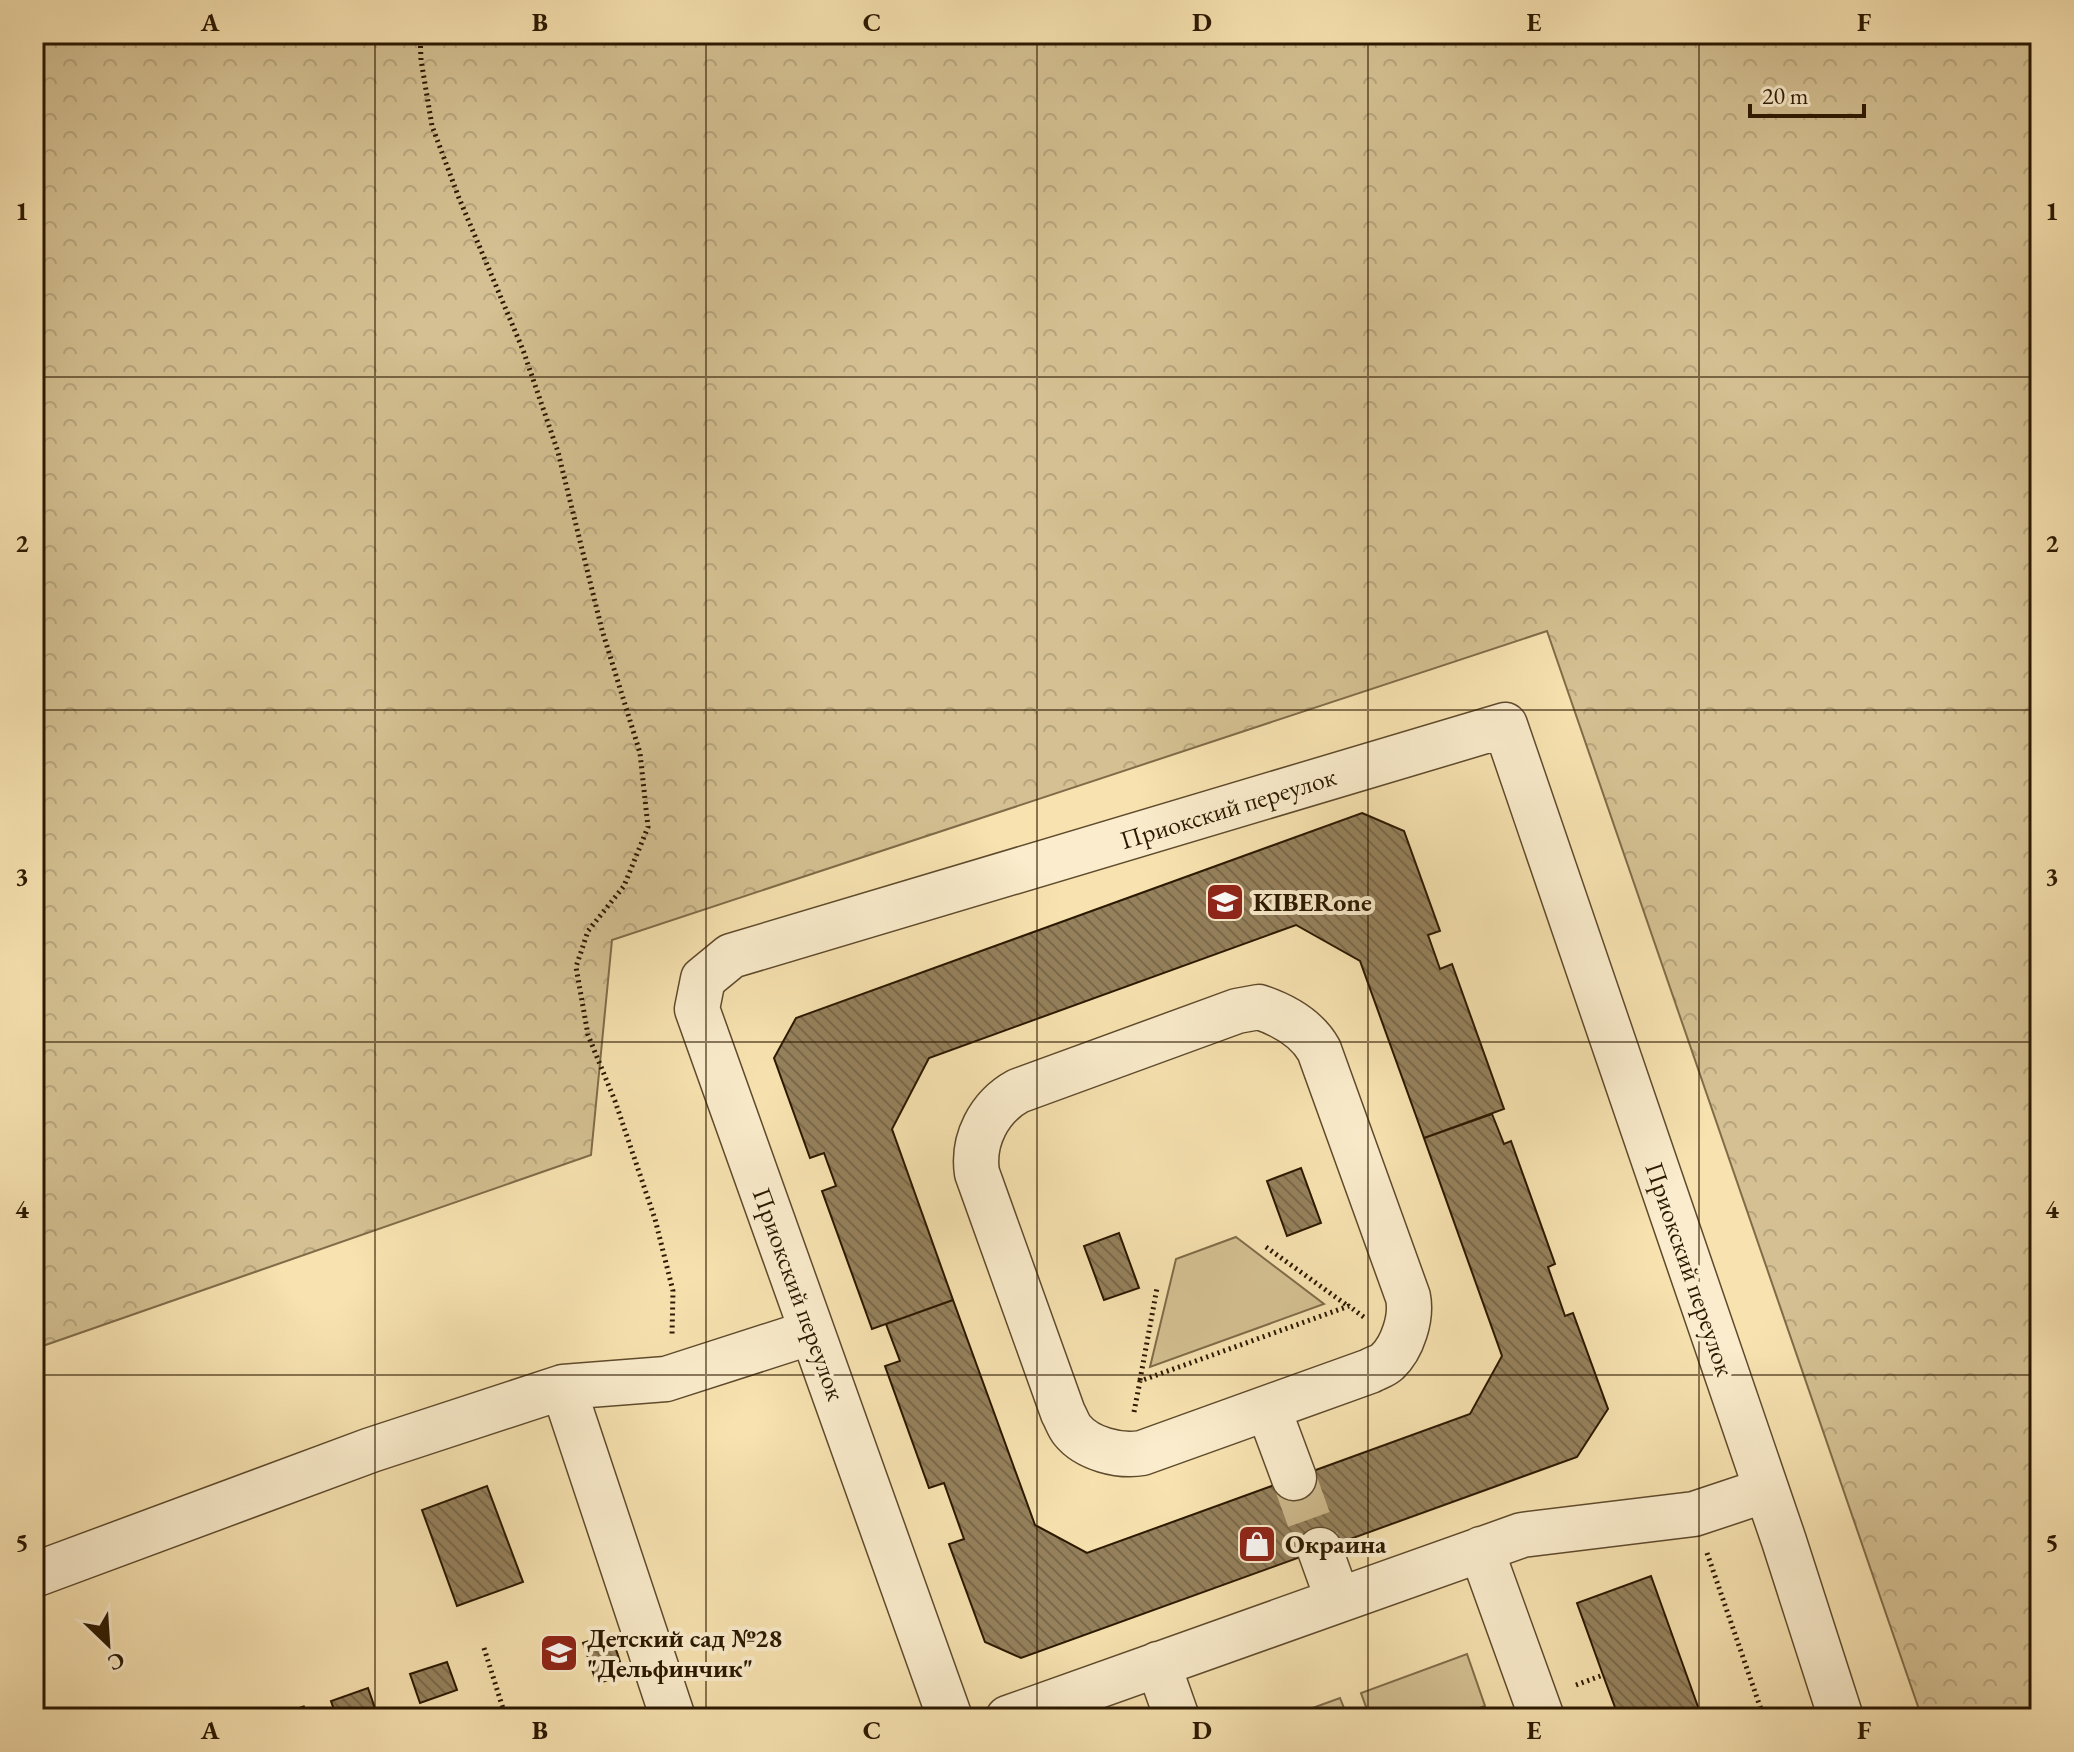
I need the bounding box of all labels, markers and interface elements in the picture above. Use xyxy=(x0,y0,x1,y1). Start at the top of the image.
text: A xyxy=(200,5,220,39)
text: B xyxy=(532,5,548,39)
text: C xyxy=(863,5,881,39)
text: D xyxy=(1192,5,1212,39)
text: E xyxy=(1527,5,1542,39)
text: F xyxy=(1857,5,1871,39)
scale bar xyxy=(1750,68,1864,118)
text: 20 m xyxy=(1762,80,1809,111)
text: 1 xyxy=(15,194,29,228)
text: 1 xyxy=(2045,194,2059,228)
text: 2 xyxy=(15,526,29,560)
text: 2 xyxy=(2045,526,2059,560)
street label: Приокский переулок xyxy=(1116,759,1341,857)
text: 3 xyxy=(15,859,29,893)
text: 3 xyxy=(2045,859,2059,893)
school or university icon: KIBERone xyxy=(1204,881,1246,923)
place label: KIBERone xyxy=(1253,885,1372,919)
street label: Приокский переулок xyxy=(1637,1157,1743,1381)
street label: Приокский переулок xyxy=(745,1183,854,1406)
text: 4 xyxy=(15,1192,29,1226)
text: 4 xyxy=(2045,1192,2059,1226)
shop icon: Окраина xyxy=(1236,1523,1278,1565)
text: 5 xyxy=(15,1525,29,1559)
text: 5 xyxy=(2045,1525,2059,1559)
place label: Окраина xyxy=(1285,1527,1387,1561)
north arrow xyxy=(68,1604,148,1684)
place label: Детский сад №28 "Дельфинчик" xyxy=(587,1621,782,1685)
school or university icon: Детский сад №28 "Дельфинчик" xyxy=(538,1632,580,1674)
text: С xyxy=(103,1645,129,1678)
text: A xyxy=(200,1713,220,1747)
text: B xyxy=(532,1713,548,1747)
text: C xyxy=(863,1713,881,1747)
text: D xyxy=(1192,1713,1212,1747)
text: E xyxy=(1527,1713,1542,1747)
text: F xyxy=(1857,1713,1871,1747)

